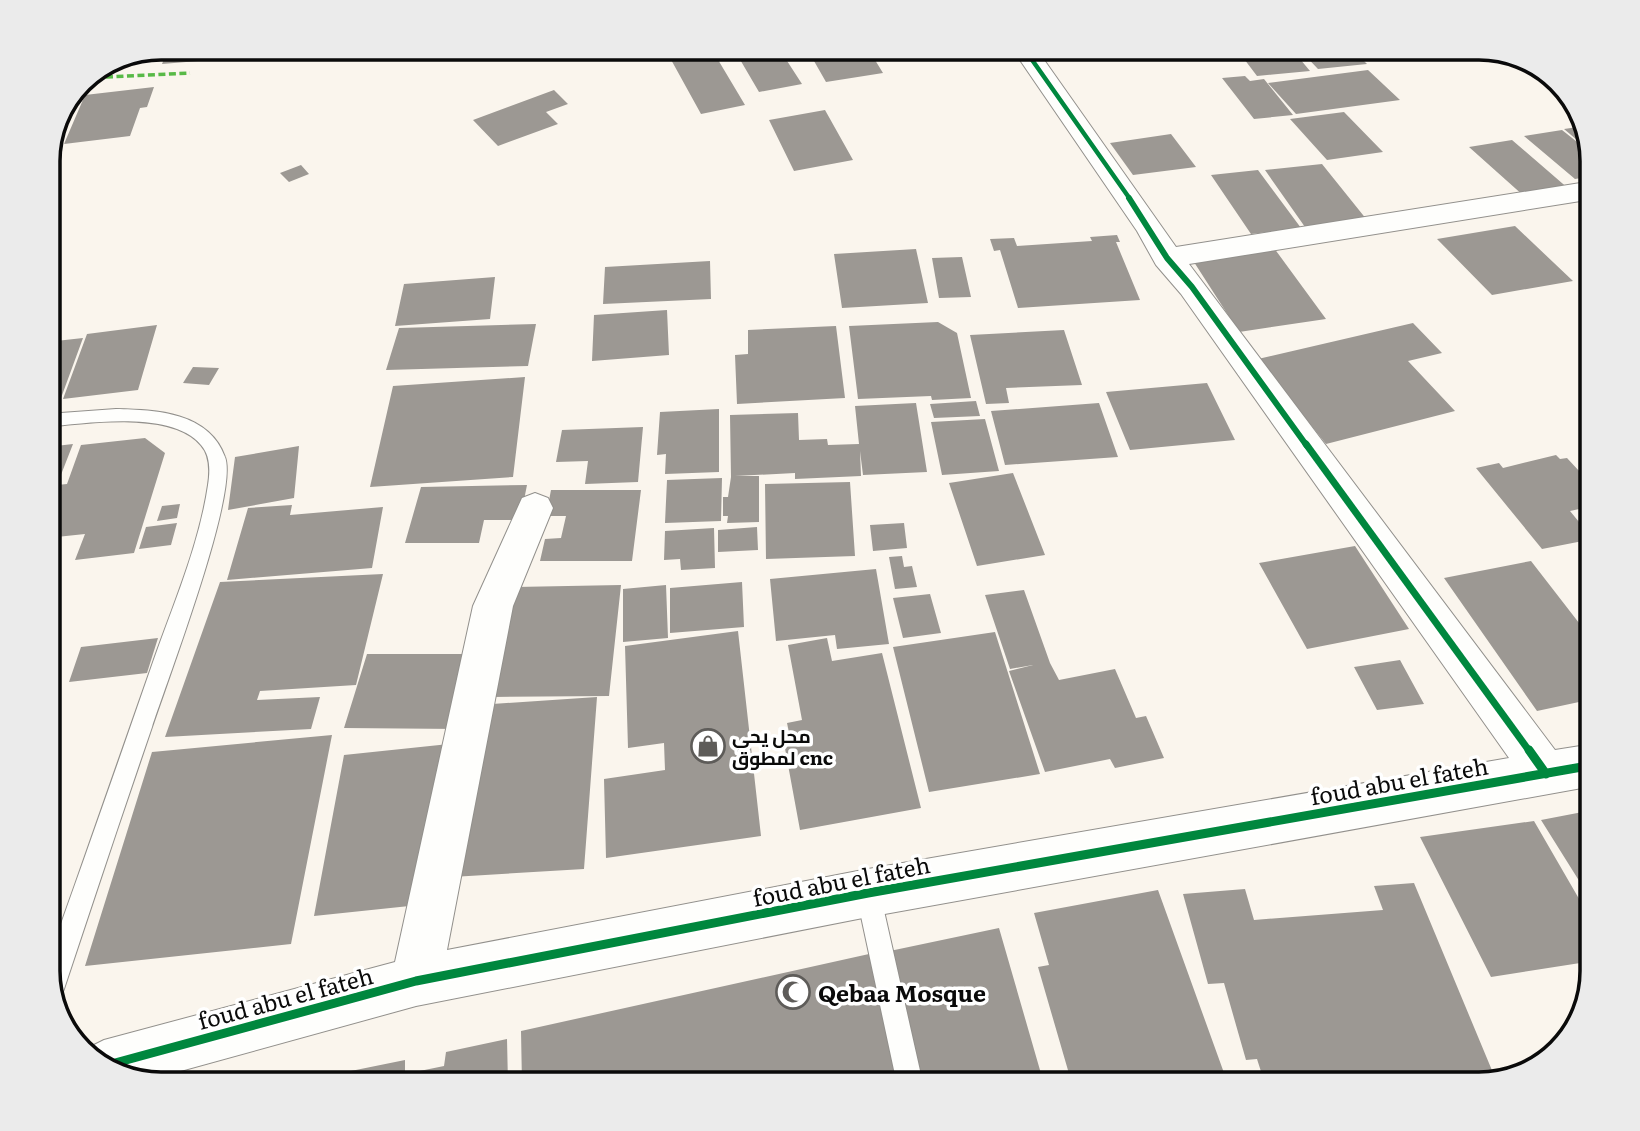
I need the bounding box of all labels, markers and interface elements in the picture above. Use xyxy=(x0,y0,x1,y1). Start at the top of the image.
place label: محل يحي لمطوق cnc xyxy=(732,721,833,771)
shop icon: محل يحي لمطوق cnc xyxy=(689,727,727,765)
street label: foud abu el fateh xyxy=(1307,748,1491,812)
street label: foud abu el fateh xyxy=(749,846,933,914)
street label: foud abu el fateh xyxy=(194,957,376,1037)
mosque icon: Qebaa Mosque xyxy=(774,973,812,1011)
place label: Qebaa Mosque xyxy=(818,975,986,1009)

